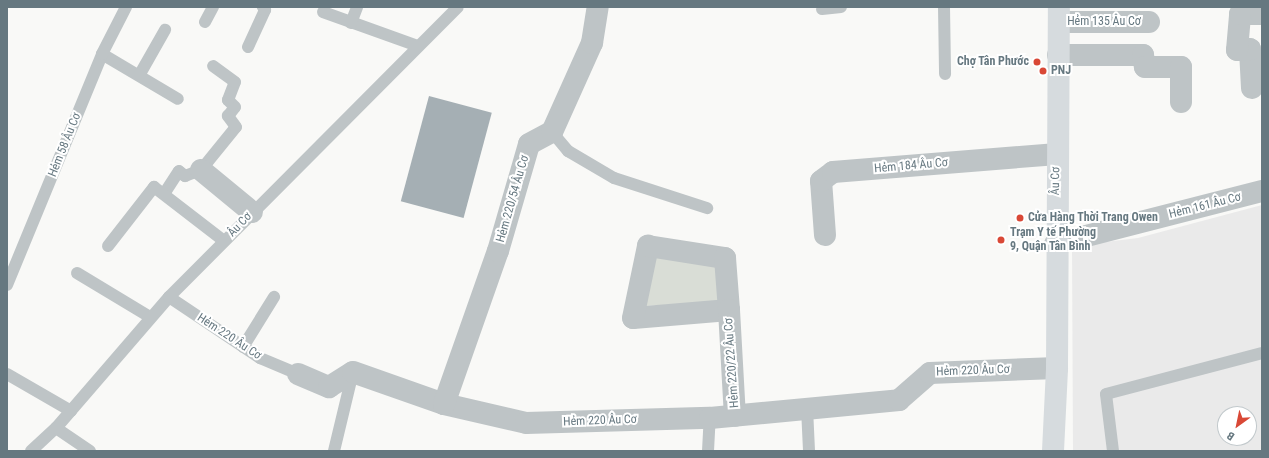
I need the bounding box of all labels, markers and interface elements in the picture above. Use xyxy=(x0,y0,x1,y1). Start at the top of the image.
street label: Hẻm 135 Âu Cơ xyxy=(1067,15,1141,29)
place label: Chợ Tân Phước xyxy=(957,55,1029,69)
marker: Chợ Tân Phước xyxy=(1032,57,1042,67)
place label: PNJ xyxy=(1051,64,1071,78)
marker: PNJ xyxy=(1038,66,1048,76)
street label: Hẻm 58 Âu Cơ xyxy=(46,111,84,179)
street label: Hẻm 220/54 Âu Cơ xyxy=(494,154,532,244)
street label: Hẻm 184 Âu Cơ xyxy=(874,156,948,176)
street label: Âu Cơ xyxy=(1049,167,1063,195)
street label: Hẻm 161 Âu Cơ xyxy=(1168,190,1242,222)
street label: Âu Cơ xyxy=(225,210,255,240)
place label: Cửa Hàng Thời Trang Owen xyxy=(1028,211,1159,225)
marker: Cửa Hàng Thời Trang Owen xyxy=(1015,213,1025,223)
place label: Trạm Y tế Phường 9, Quận Tân Bình xyxy=(1010,226,1096,254)
marker: Trạm Y tế Phường 9, Quận Tân Bình xyxy=(995,234,1007,246)
street label: Hẻm 220 Âu Cơ xyxy=(194,311,264,363)
street label: Hẻm 220/22 Âu Cơ xyxy=(722,318,742,408)
street label: Hẻm 220 Âu Cơ xyxy=(936,363,1010,379)
north arrow xyxy=(1217,406,1257,446)
street label: Hẻm 220 Âu Cơ xyxy=(563,413,637,429)
text: B xyxy=(1225,429,1237,443)

